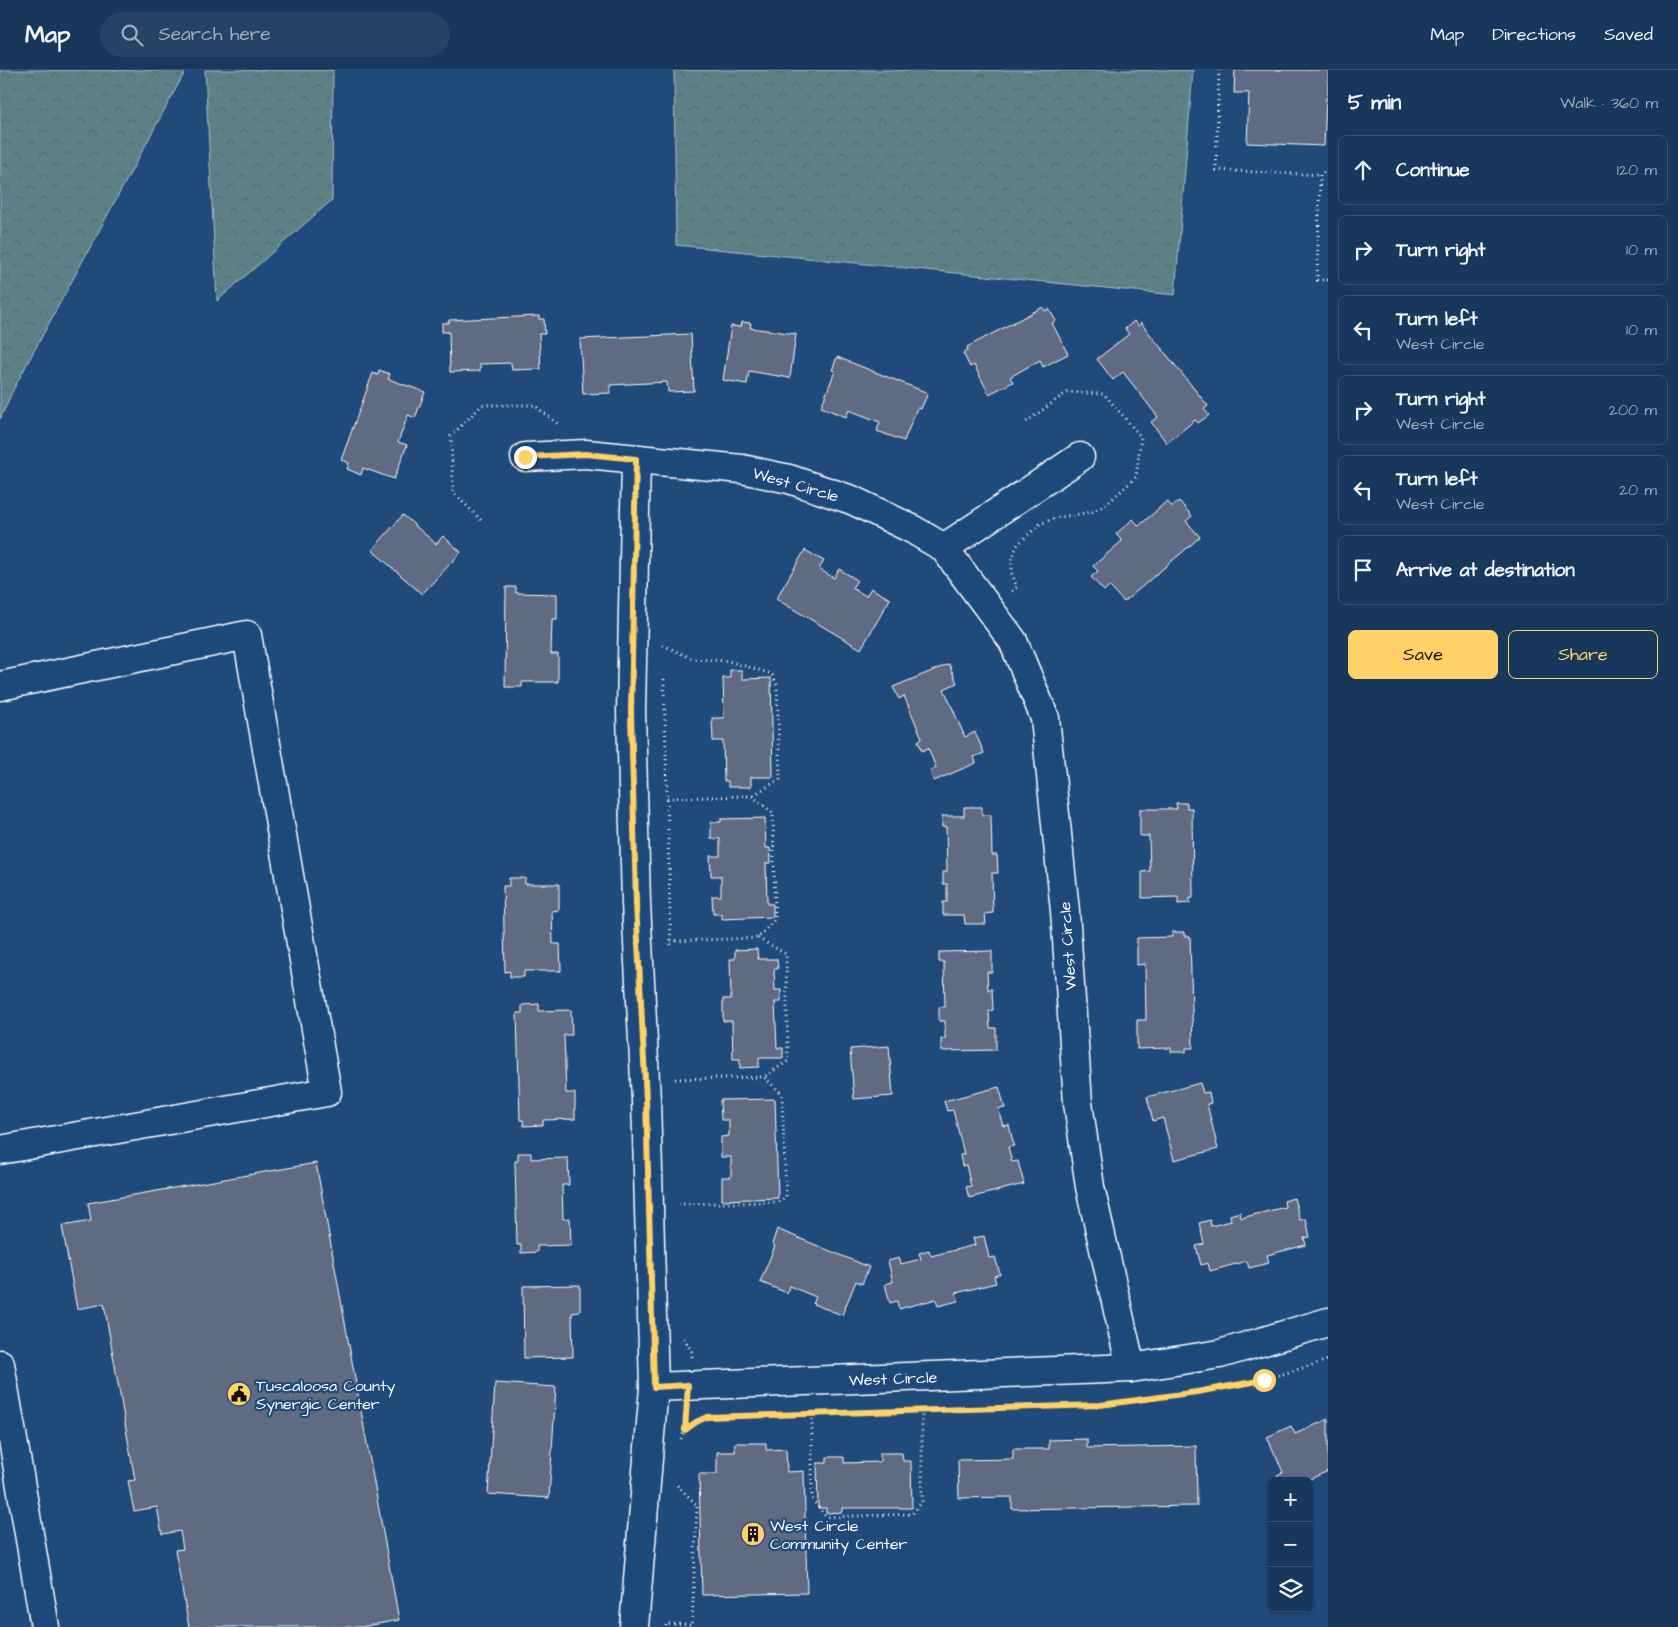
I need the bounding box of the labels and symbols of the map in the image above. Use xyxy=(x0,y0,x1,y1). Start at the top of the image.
route end xyxy=(514,446,537,469)
street label: West Circle xyxy=(750,462,842,508)
street label: West Circle xyxy=(1054,901,1082,991)
street label: West Circle xyxy=(848,1366,938,1392)
route start xyxy=(1253,1369,1276,1392)
place label: Tuscaloosa County Synergic Center xyxy=(256,1375,395,1416)
public building icon: Tuscaloosa County Synergic Center xyxy=(226,1381,252,1407)
place label: West Circle Community Center xyxy=(770,1515,908,1556)
building icon: West Circle Community Center xyxy=(740,1521,766,1547)

